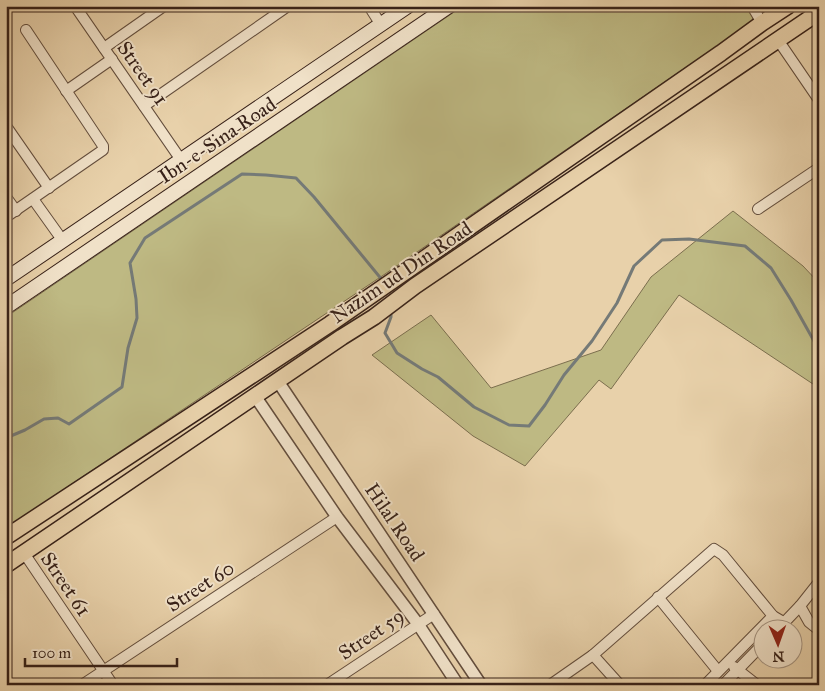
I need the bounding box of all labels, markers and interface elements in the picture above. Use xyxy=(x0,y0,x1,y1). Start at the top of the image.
street label: Street 91 xyxy=(112,36,174,110)
street label: Ibn-e-Sina Road xyxy=(154,92,280,188)
street label: Nazim ud Din Road xyxy=(326,216,476,328)
street label: Hilal Road xyxy=(360,478,430,566)
street label: Street 61 xyxy=(36,547,96,621)
street label: Street 60 xyxy=(162,555,238,617)
street label: Street 59 xyxy=(334,603,408,665)
north arrow xyxy=(752,618,802,668)
scale bar xyxy=(25,636,178,668)
text: 100 m xyxy=(32,644,72,662)
text: N xyxy=(772,648,785,665)

